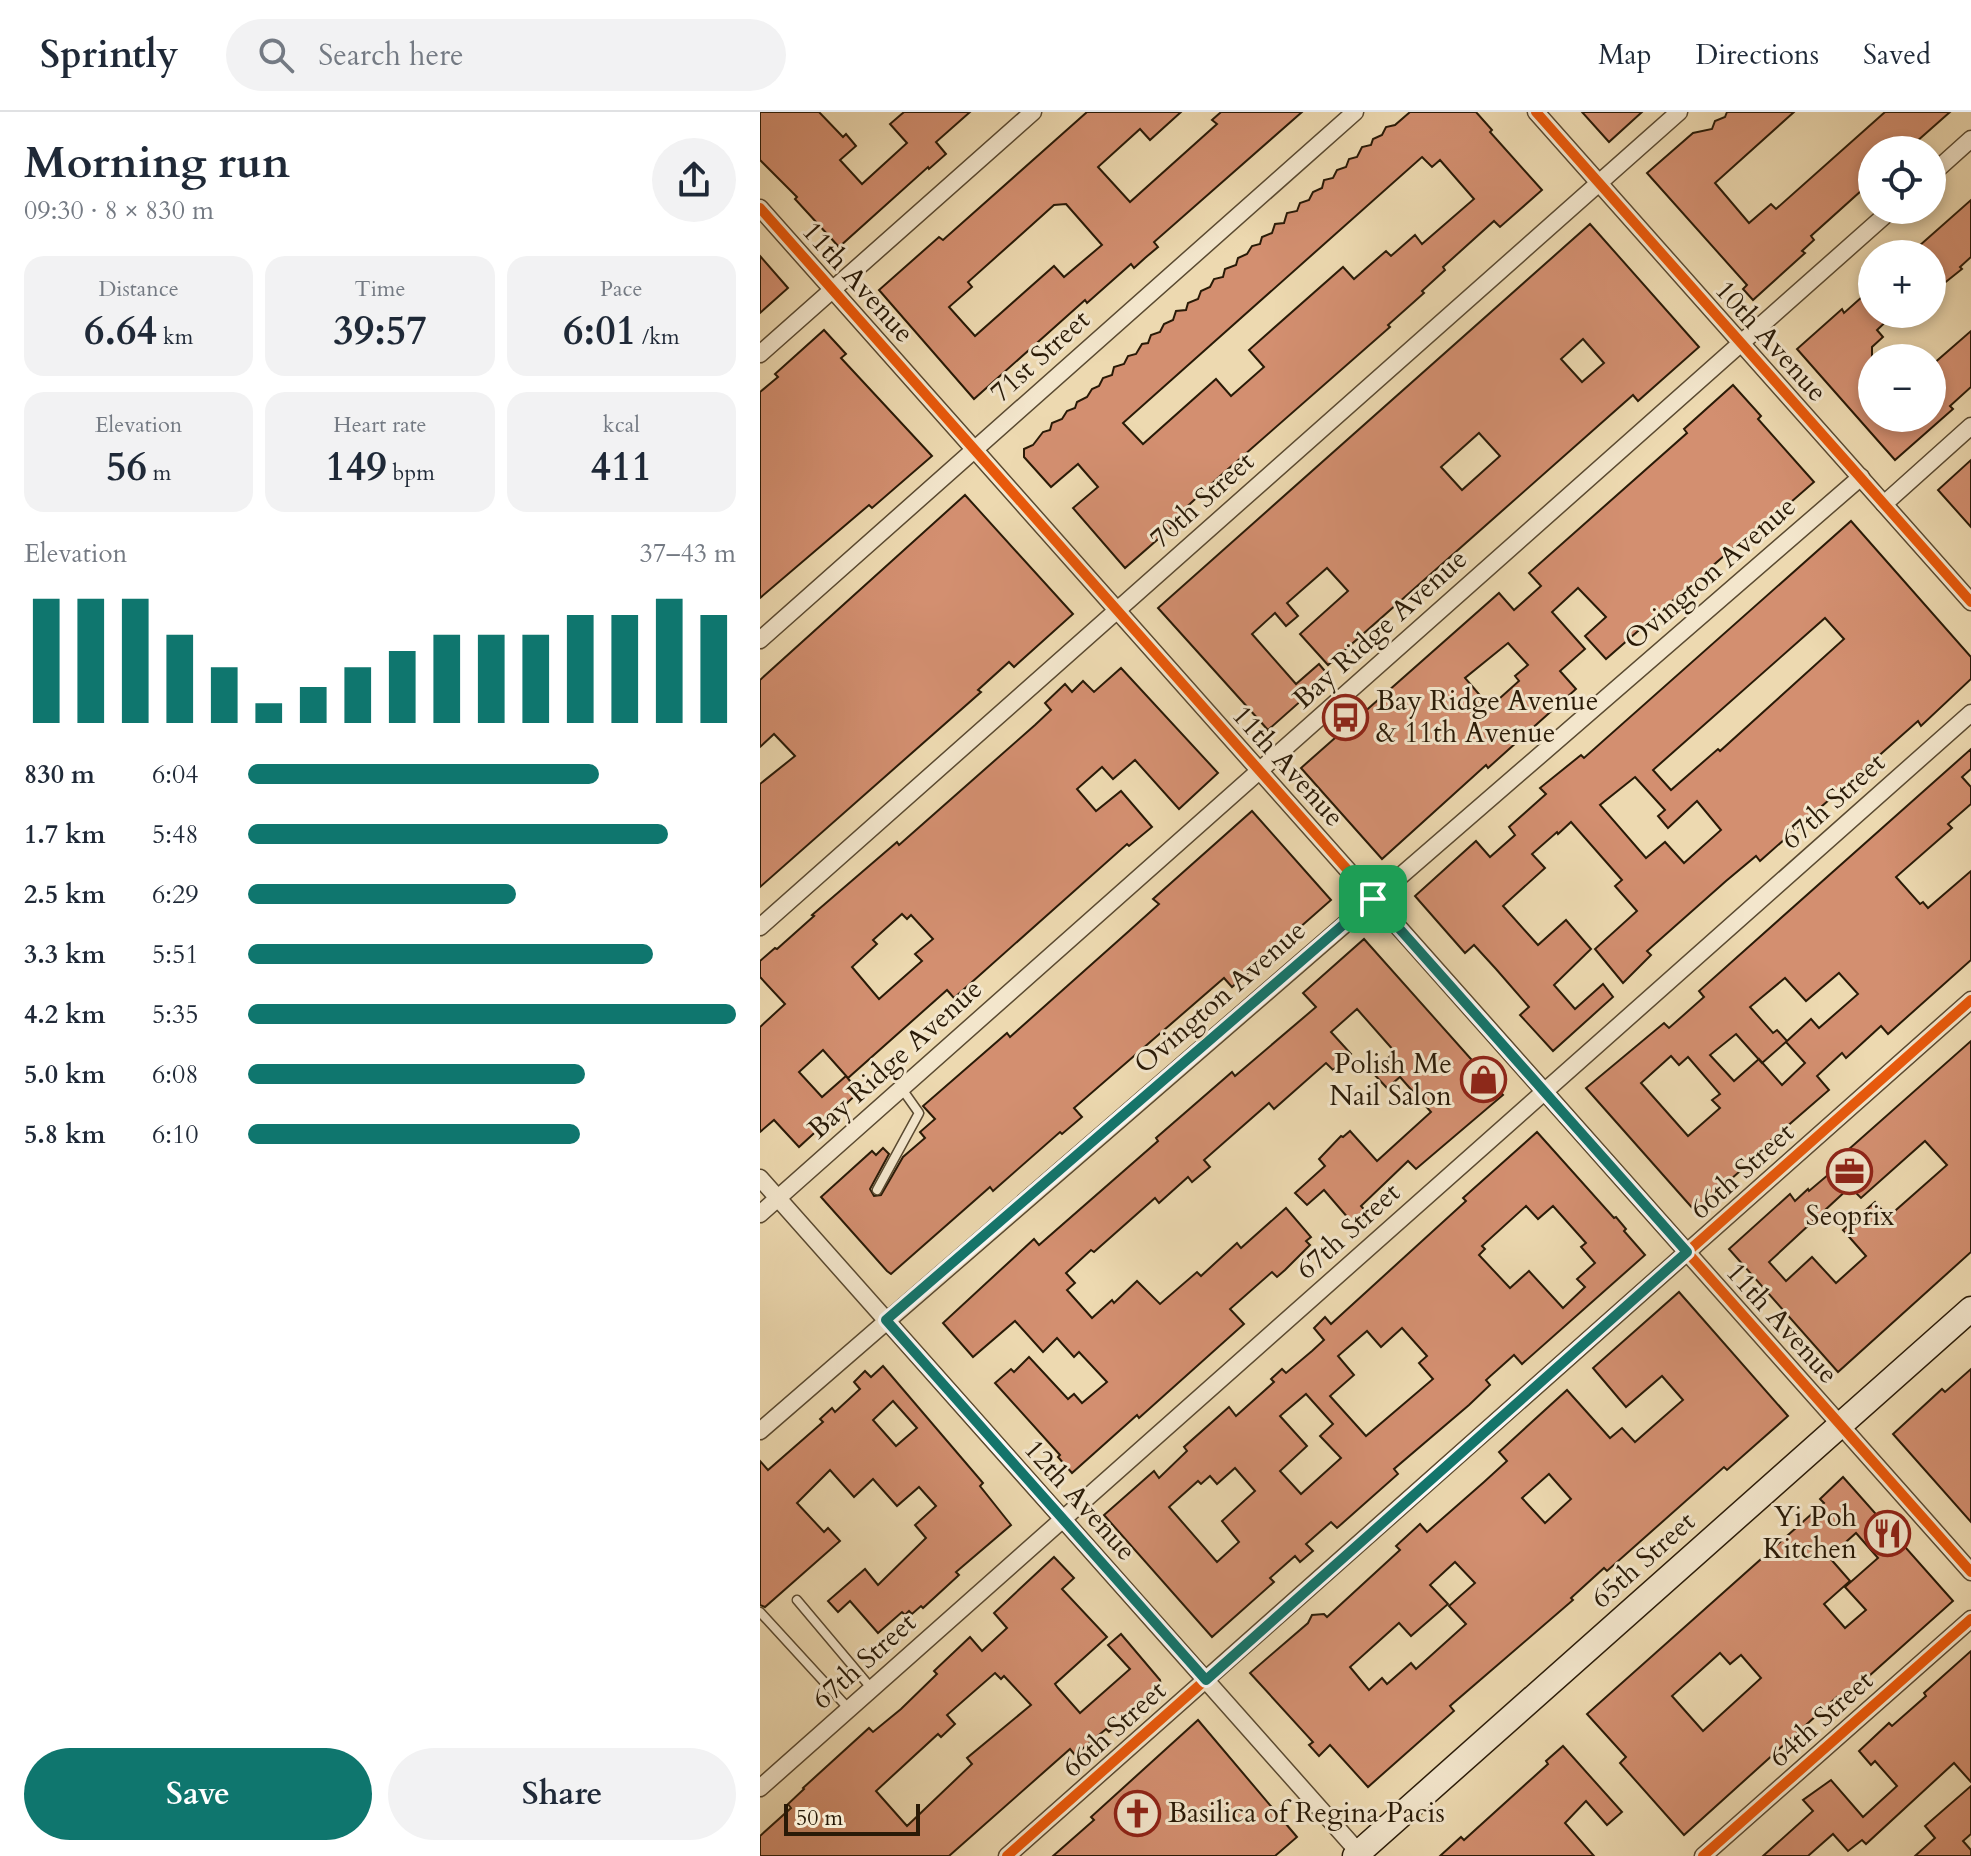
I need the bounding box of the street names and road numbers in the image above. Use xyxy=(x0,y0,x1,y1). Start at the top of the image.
street label: 11th Avenue xyxy=(793,213,923,351)
street label: 10th Avenue xyxy=(1706,272,1836,410)
street label: 71st Street xyxy=(982,301,1098,411)
street label: 70th Street xyxy=(1142,443,1262,557)
street label: Ovington Avenue xyxy=(1616,488,1804,658)
street label: Bay Ridge Avenue xyxy=(1285,540,1475,718)
street label: 11th Avenue xyxy=(1223,697,1353,835)
street label: 67th Street xyxy=(1773,744,1893,858)
street label: Ovington Avenue xyxy=(1126,912,1314,1082)
street label: Bay Ridge Avenue xyxy=(800,970,990,1148)
street label: 66th Street xyxy=(1682,1114,1802,1228)
street label: 67th Street xyxy=(1288,1174,1408,1288)
street label: 11th Avenue xyxy=(1717,1254,1847,1392)
street label: 12th Avenue xyxy=(1015,1431,1145,1569)
street label: 65th Street xyxy=(1583,1503,1703,1617)
street label: 67th Street xyxy=(804,1604,924,1718)
street label: 64th Street xyxy=(1761,1662,1881,1776)
street label: 66th Street xyxy=(1054,1672,1174,1786)

